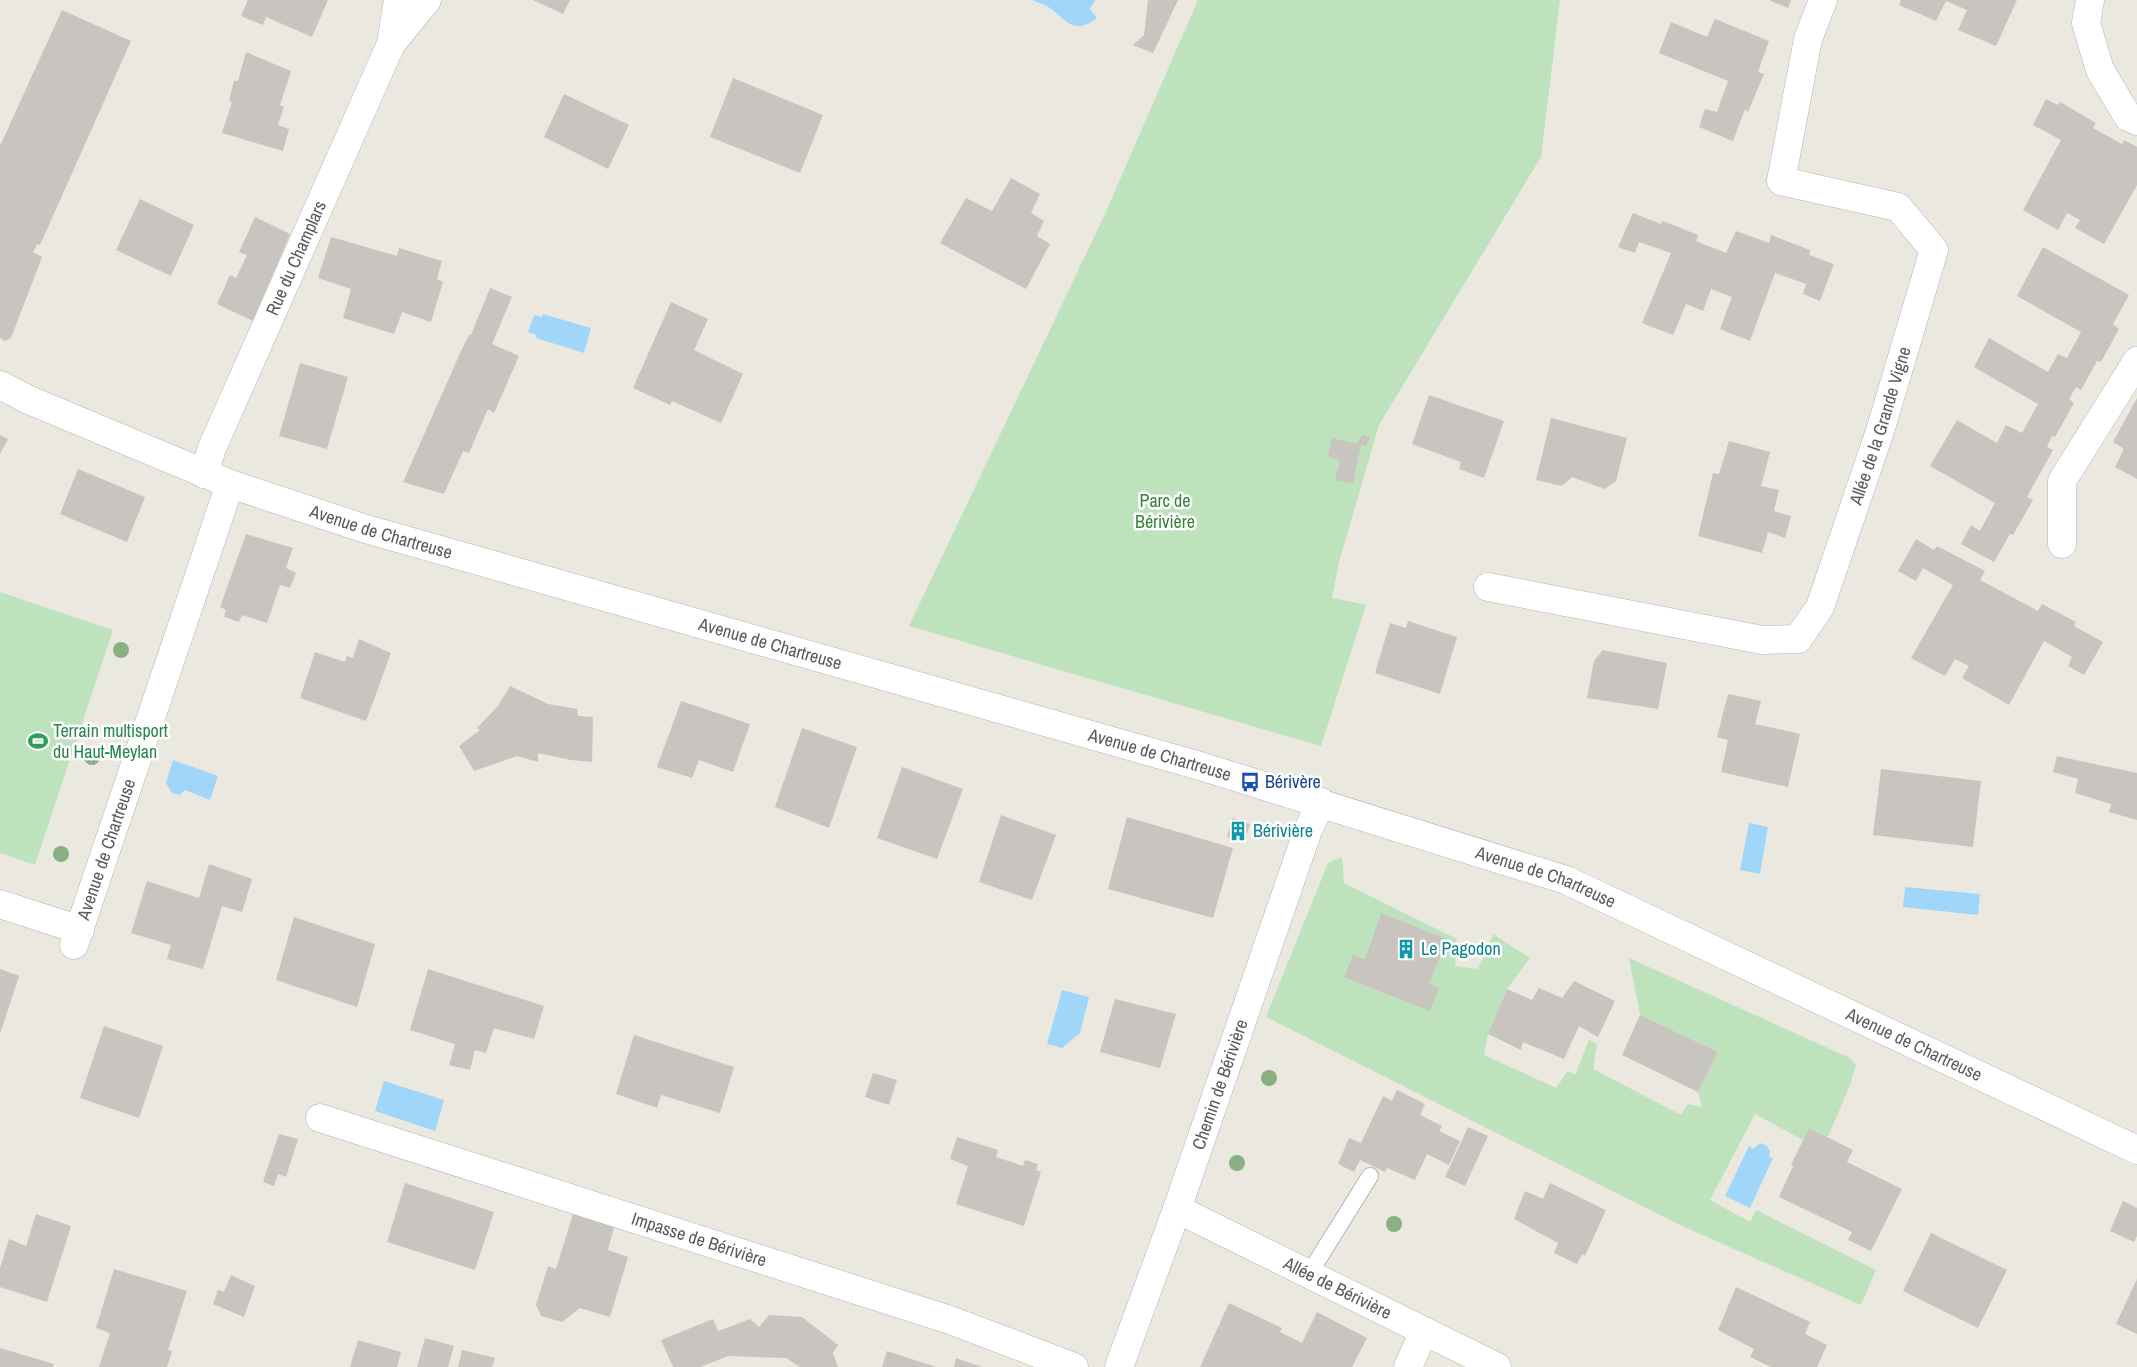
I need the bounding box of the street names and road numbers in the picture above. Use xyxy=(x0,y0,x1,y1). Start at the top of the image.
street label: Rue du Champlars xyxy=(259,196,332,319)
street label: Allée de la Grande Vigne xyxy=(1842,343,1917,509)
street label: Avenue de Chartreuse xyxy=(306,498,455,565)
street label: Avenue de Chartreuse xyxy=(695,611,845,676)
street label: Avenue de Chartreuse xyxy=(1085,722,1234,787)
street label: Avenue de Chartreuse xyxy=(70,775,141,924)
street label: Avenue de Chartreuse xyxy=(1472,839,1620,914)
street label: Avenue de Chartreuse xyxy=(1841,1001,1986,1087)
street label: Chemin de Bérivière xyxy=(1185,1016,1254,1153)
street label: Impasse de Bérivière xyxy=(628,1206,770,1272)
street label: Allée de Bérivière xyxy=(1279,1250,1396,1325)

